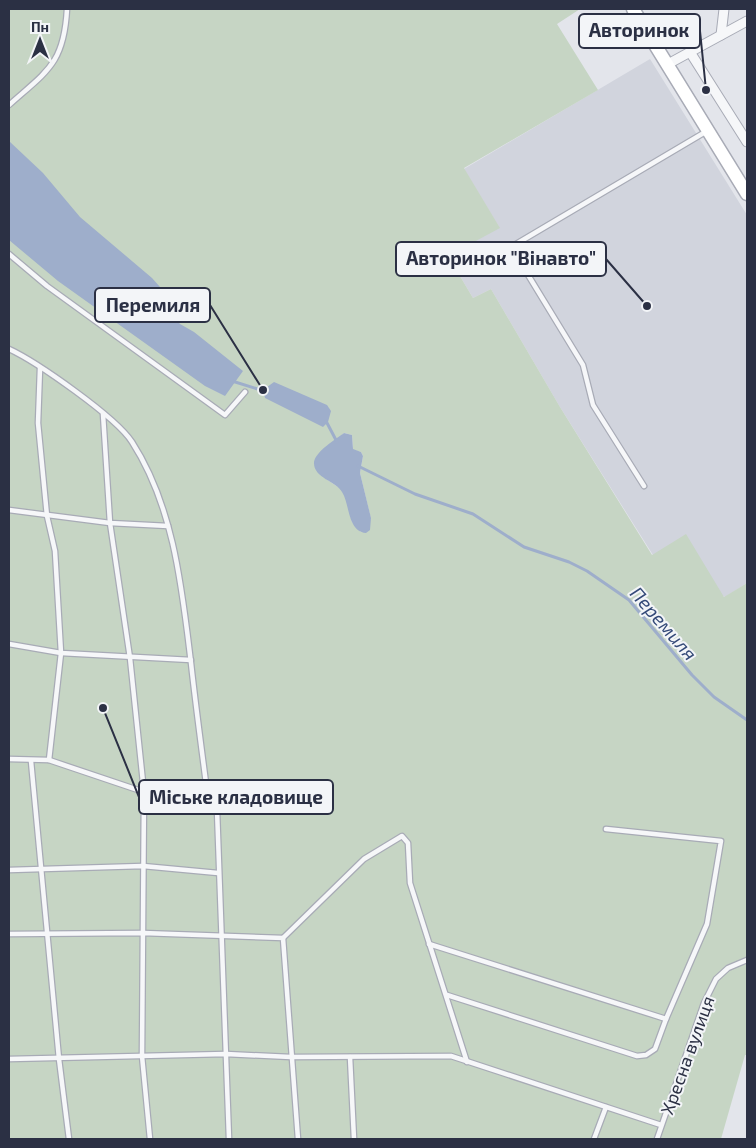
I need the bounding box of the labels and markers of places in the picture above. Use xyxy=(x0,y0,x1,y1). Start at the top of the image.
callout: Авторинок xyxy=(579,14,700,48)
callout: Авторинок "Вінавто" xyxy=(396,242,606,276)
callout: Перемиля xyxy=(95,288,210,322)
callout: Міське кладовище xyxy=(139,780,333,814)

